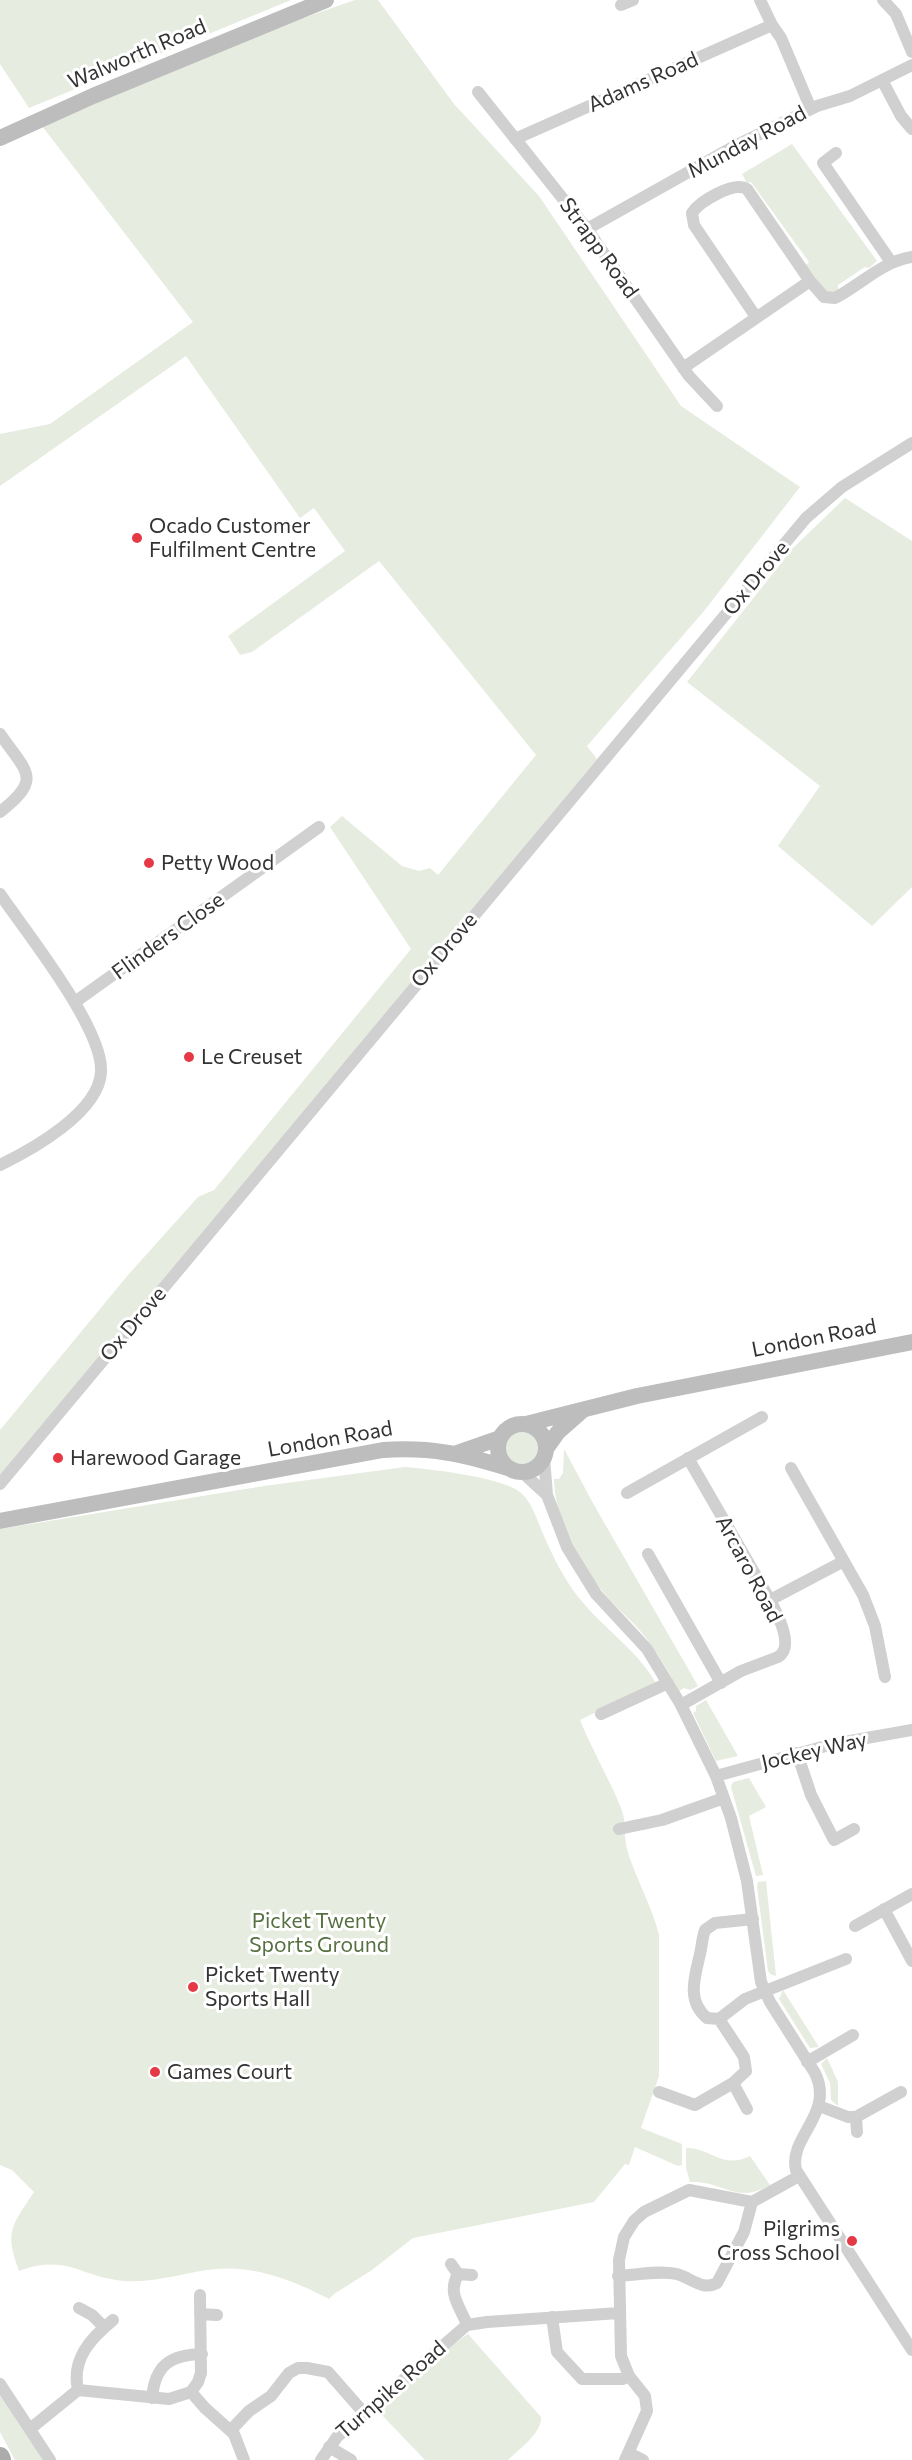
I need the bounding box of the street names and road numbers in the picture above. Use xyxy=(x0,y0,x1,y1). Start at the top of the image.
street label: Walworth Road xyxy=(64,14,210,94)
street label: Adams Road xyxy=(584,46,702,118)
street label: Munday Road xyxy=(683,100,811,184)
street label: Strapp Road xyxy=(554,193,644,303)
street label: Ox Drove xyxy=(718,536,794,620)
street label: Flinders Close xyxy=(107,887,229,985)
street label: Ox Drove xyxy=(406,908,482,992)
street label: Ox Drove xyxy=(95,1282,171,1366)
street label: London Road xyxy=(750,1314,878,1362)
street label: London Road xyxy=(266,1416,394,1462)
street label: Arcaro Road xyxy=(710,1511,788,1627)
street label: Jockey Way xyxy=(759,1727,869,1775)
street label: Turnpike Road xyxy=(331,2336,451,2444)

